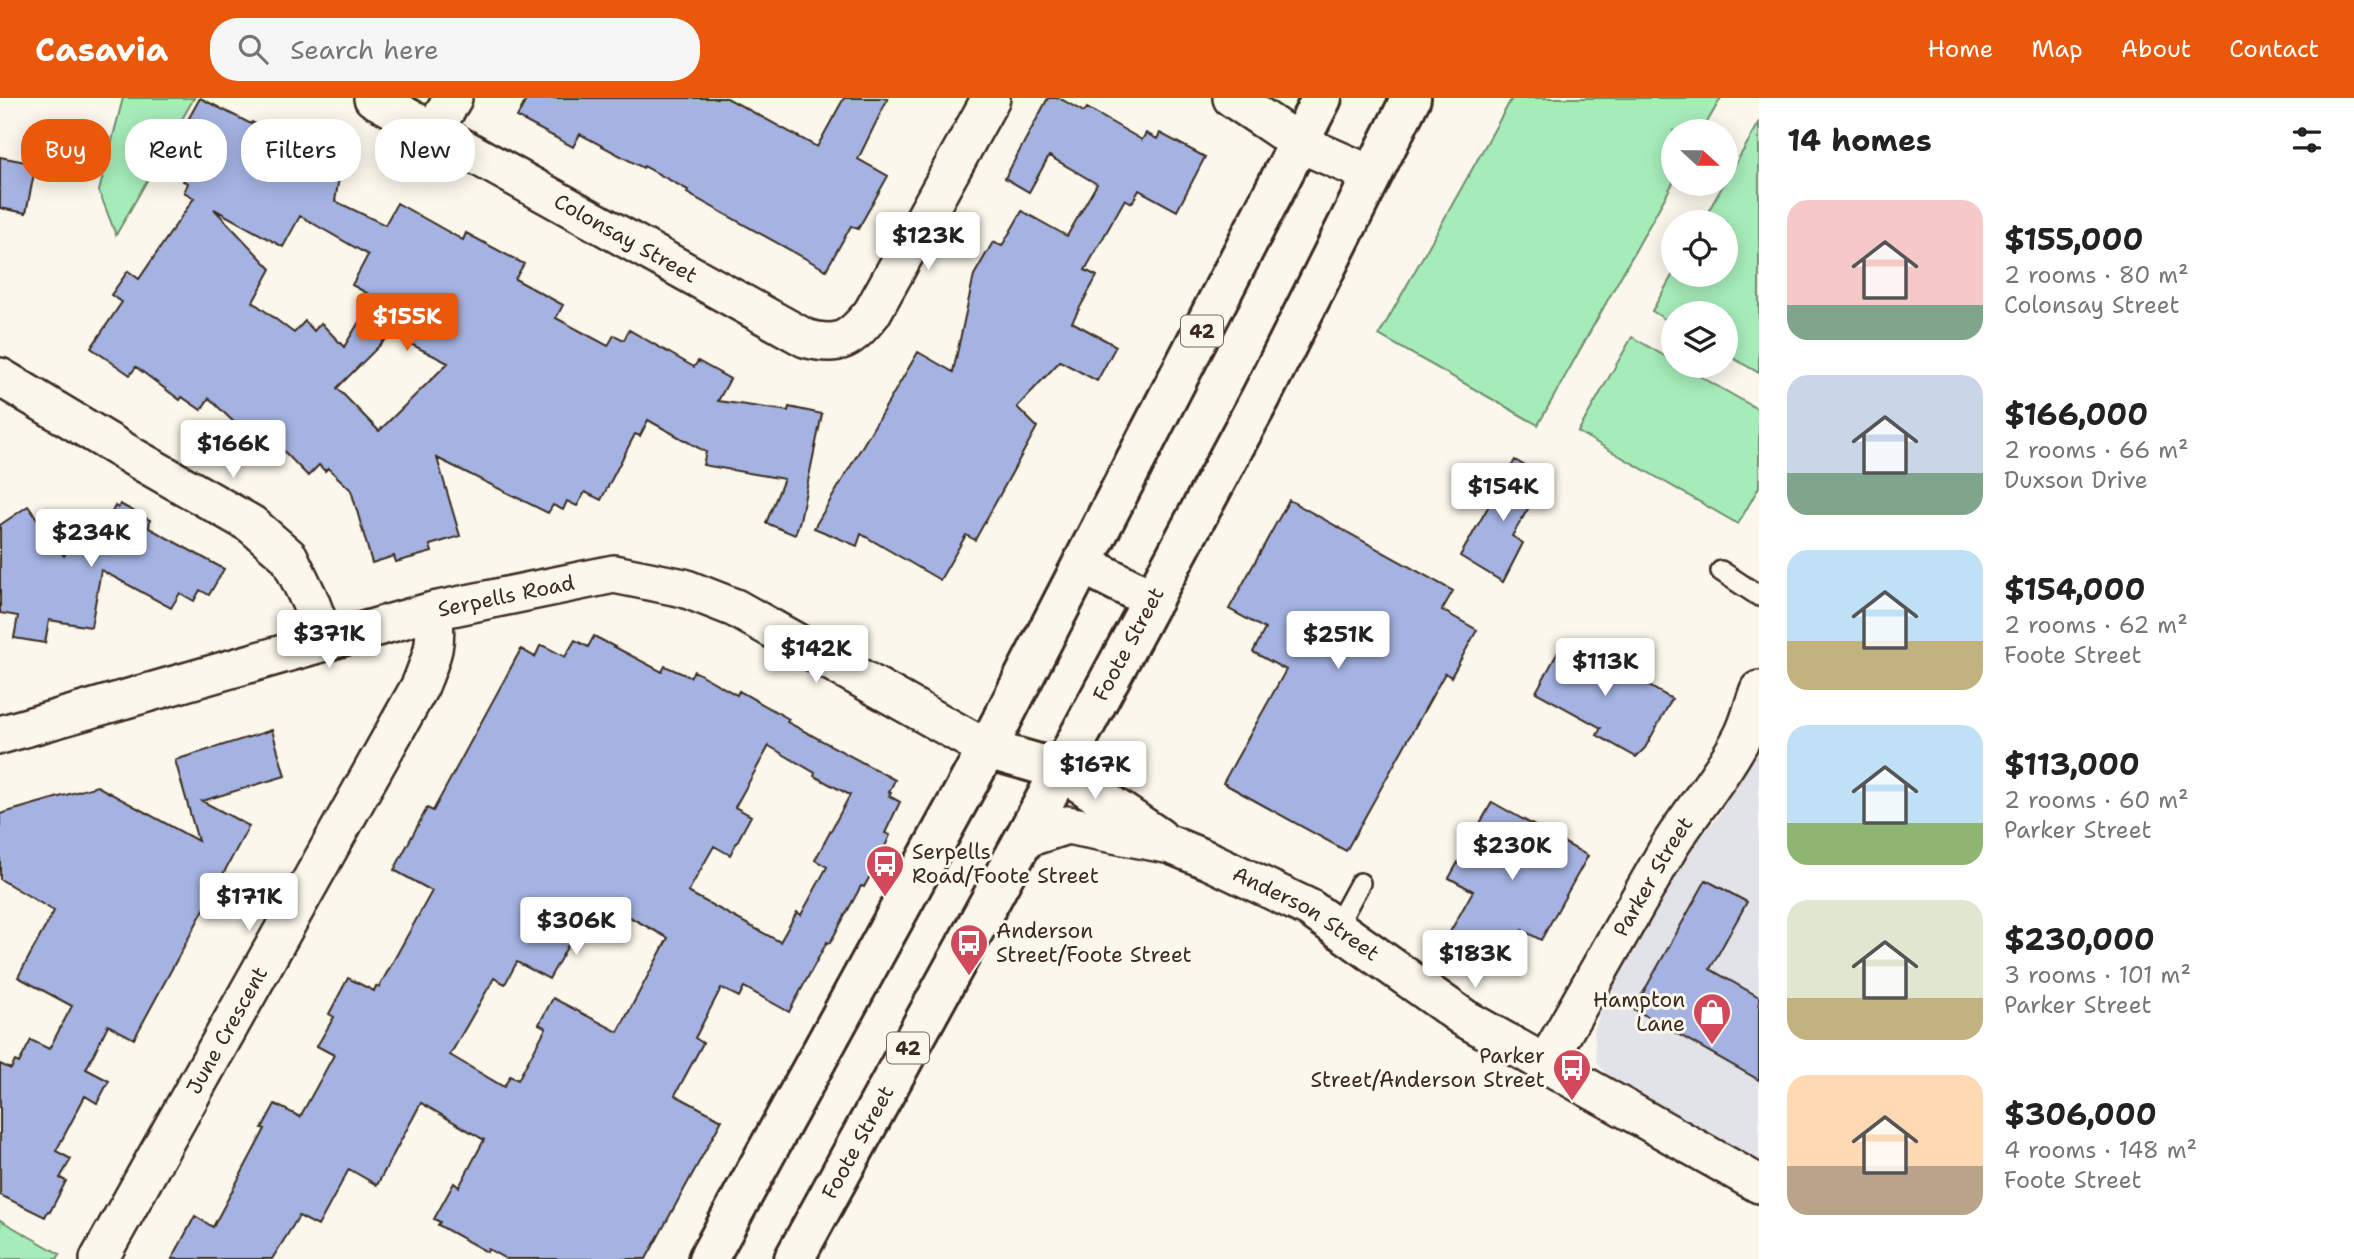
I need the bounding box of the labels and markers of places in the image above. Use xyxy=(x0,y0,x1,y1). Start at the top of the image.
pin: $123K xyxy=(879,212,977,272)
pin: $155K xyxy=(358,294,456,353)
pin: $166K xyxy=(184,420,282,480)
pin: $154K xyxy=(1454,464,1552,523)
pin: $234K xyxy=(42,510,140,569)
pin: $371K xyxy=(280,610,378,670)
pin: $251K xyxy=(1289,612,1387,671)
pin: $142K xyxy=(767,626,865,685)
pin: $113K xyxy=(1556,638,1654,698)
pin: $167K xyxy=(1046,742,1144,801)
pin: $230K xyxy=(1463,822,1561,882)
place label: Serpells Road/Foote Street xyxy=(912,838,1099,890)
bus stop icon: Serpells Road/Foote Street xyxy=(864,843,906,898)
pin: $171K xyxy=(200,874,298,933)
pin: $306K xyxy=(527,898,625,957)
place label: Anderson Street/Foote Street xyxy=(996,917,1192,969)
bus stop icon: Anderson Street/Foote Street xyxy=(948,922,990,977)
pin: $183K xyxy=(1426,930,1524,990)
place label: Hampton Lane xyxy=(1593,986,1685,1038)
shop icon: Hampton Lane xyxy=(1691,991,1733,1046)
place label: Parker Street/Anderson Street xyxy=(1310,1042,1545,1094)
bus stop icon: Parker Street/Anderson Street xyxy=(1551,1047,1593,1102)

